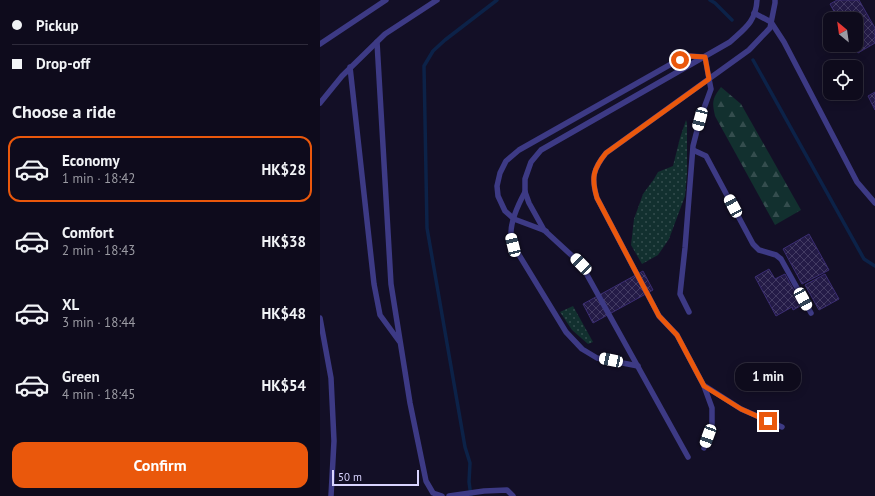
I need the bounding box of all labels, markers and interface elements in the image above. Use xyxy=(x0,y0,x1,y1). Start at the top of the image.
north arrow xyxy=(823,12,863,52)
map controls xyxy=(823,12,863,100)
text: Pickup xyxy=(36,16,79,35)
route start xyxy=(671,51,689,69)
text: Drop-off xyxy=(36,54,90,73)
button: locate xyxy=(823,60,863,100)
text: Choose a ride xyxy=(12,100,116,123)
car xyxy=(691,106,709,132)
icon: car xyxy=(14,151,50,187)
text: Economy xyxy=(62,151,120,170)
text: HK$28 xyxy=(261,160,306,179)
text: 1 min · 18:42 xyxy=(62,170,135,187)
car xyxy=(722,193,744,219)
icon: car xyxy=(14,223,50,259)
text: Comfort xyxy=(62,223,114,242)
text: HK$38 xyxy=(261,232,306,251)
car xyxy=(504,232,522,258)
text: 2 min · 18:43 xyxy=(62,242,135,259)
car xyxy=(568,251,594,277)
car xyxy=(792,286,814,312)
icon: car xyxy=(14,295,50,331)
text: XL xyxy=(62,295,79,314)
text: HK$48 xyxy=(261,304,306,323)
text: 3 min · 18:44 xyxy=(62,314,135,331)
car xyxy=(598,352,624,368)
callout: 1 min xyxy=(735,363,801,391)
icon: car xyxy=(14,367,50,403)
text: Green xyxy=(62,367,100,386)
text: 1 min xyxy=(752,368,784,385)
text: HK$54 xyxy=(261,376,306,395)
text: 4 min · 18:45 xyxy=(62,386,135,403)
route end xyxy=(759,412,777,430)
car xyxy=(698,423,718,449)
button: Confirm xyxy=(12,442,308,488)
scale bar xyxy=(332,468,419,487)
text: 50 m xyxy=(338,470,362,484)

